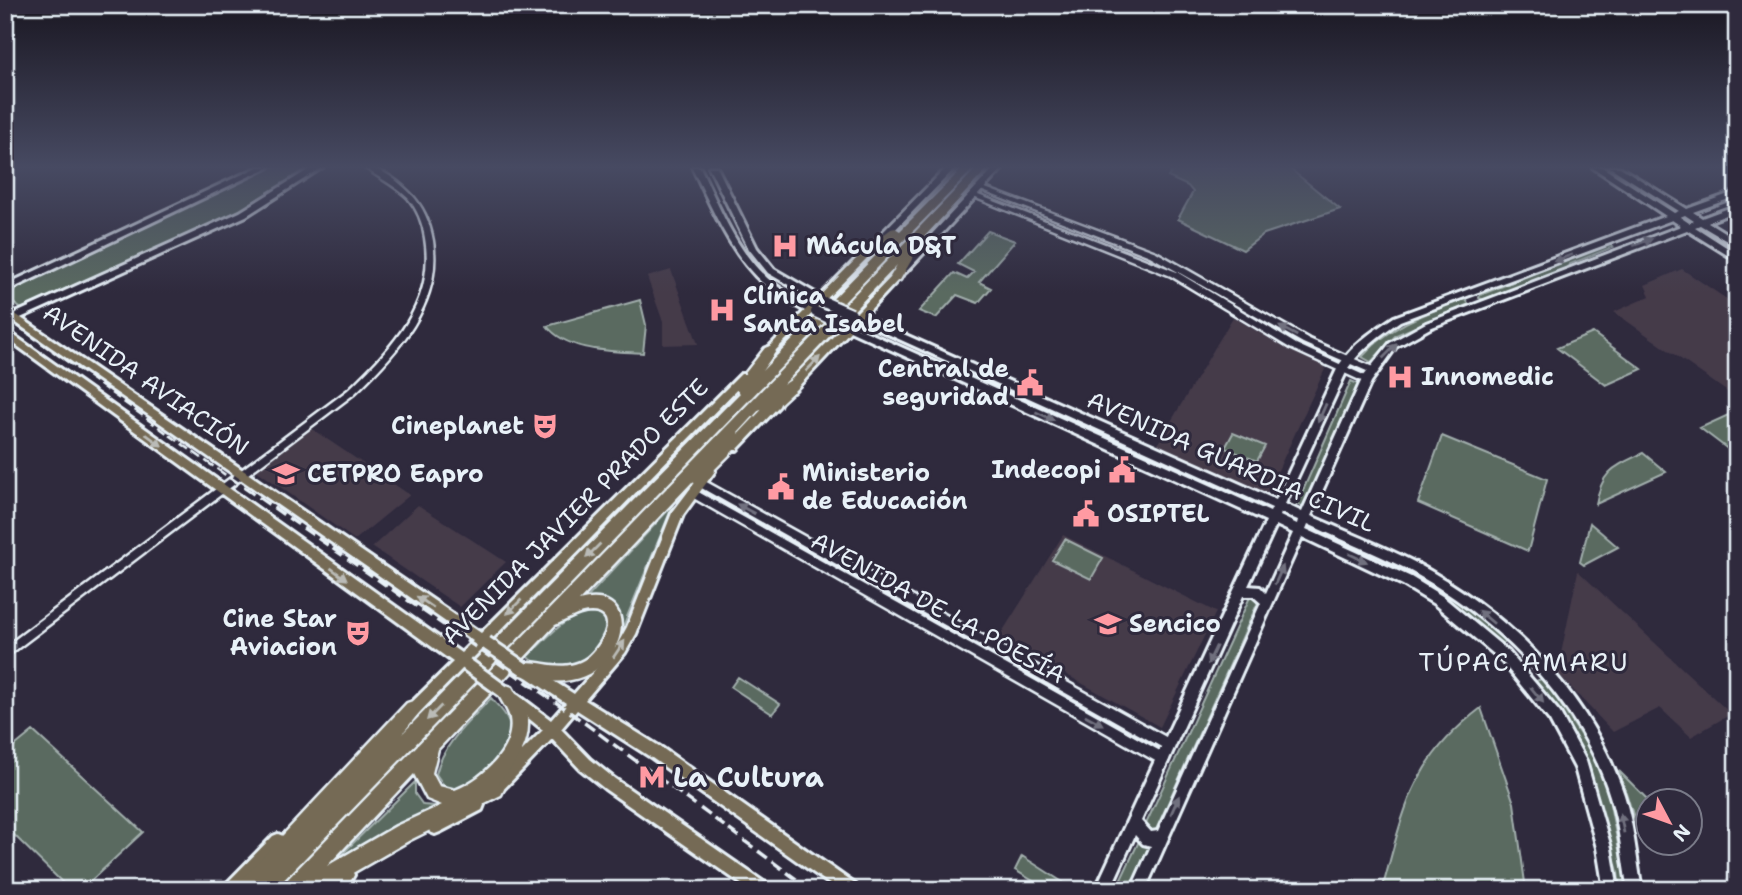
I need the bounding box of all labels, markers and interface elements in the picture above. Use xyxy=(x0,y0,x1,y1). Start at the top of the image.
place label: Mácula D&T xyxy=(806,230,956,262)
hospital icon: Mácula D&T xyxy=(770,231,800,261)
one-way arrow xyxy=(1633,236,1654,247)
one-way arrow xyxy=(1553,253,1574,264)
place label: Clínica Santa Isabel xyxy=(743,280,904,340)
hospital icon: Clínica Santa Isabel xyxy=(707,295,737,325)
street label: AVENIDA AVIACIÓN xyxy=(37,297,255,463)
one-way arrow xyxy=(1278,325,1298,337)
one-way arrow xyxy=(1382,342,1399,359)
place label: Central de seguridad xyxy=(878,353,1009,413)
one-way arrow xyxy=(804,356,820,373)
place label: Innomedic xyxy=(1421,361,1554,393)
hospital icon: Innomedic xyxy=(1385,362,1415,392)
public building icon: Central de seguridad xyxy=(1015,368,1045,398)
street label: AVENIDA JAVIER PRADO ESTE xyxy=(435,372,715,652)
street label: AVENIDA GUARDIA CIVIL xyxy=(1082,384,1380,540)
one-way arrow xyxy=(1316,403,1328,423)
place label: Cineplanet xyxy=(391,410,524,442)
one-way arrow xyxy=(1035,410,1055,422)
theatre icon: Cineplanet xyxy=(530,411,560,441)
one-way arrow xyxy=(145,433,164,447)
place label: Indecopi xyxy=(991,454,1101,486)
public building icon: Indecopi xyxy=(1107,455,1137,485)
place label: Ministerio de Educación xyxy=(802,457,968,517)
place label: CETPRO Eapro xyxy=(307,458,484,490)
school or university icon: CETPRO Eapro xyxy=(271,459,301,489)
public building icon: Ministerio de Educación xyxy=(766,472,796,502)
place label: OSIPTEL xyxy=(1107,498,1209,530)
public building icon: OSIPTEL xyxy=(1071,499,1101,529)
one-way arrow xyxy=(737,503,756,515)
street label: AVENIDA DE LA POESÍA xyxy=(805,525,1071,691)
one-way arrow xyxy=(586,542,602,559)
one-way arrow xyxy=(1348,552,1368,564)
one-way arrow xyxy=(1273,565,1285,585)
one-way arrow xyxy=(330,566,348,580)
one-way arrow xyxy=(415,596,434,609)
one-way arrow xyxy=(506,599,523,616)
place label: Cine Star Aviacion xyxy=(222,603,337,663)
place label: Sencico xyxy=(1129,608,1221,640)
school or university icon: Sencico xyxy=(1093,609,1123,639)
one-way arrow xyxy=(1478,610,1495,625)
theatre icon: Cine Star Aviacion xyxy=(343,618,373,648)
one-way arrow xyxy=(613,639,626,659)
district label: TÚPAC AMARU xyxy=(1418,644,1630,679)
one-way arrow xyxy=(1206,645,1218,665)
one-way arrow xyxy=(1529,685,1544,703)
one-way arrow xyxy=(426,704,442,721)
one-way arrow xyxy=(1084,714,1103,726)
place label: La Cultura xyxy=(673,758,824,796)
metro station icon: La Cultura xyxy=(637,762,667,792)
north arrow xyxy=(1634,786,1704,856)
one-way arrow xyxy=(1169,795,1181,815)
one-way arrow xyxy=(1616,812,1627,834)
text: N xyxy=(1667,819,1696,847)

